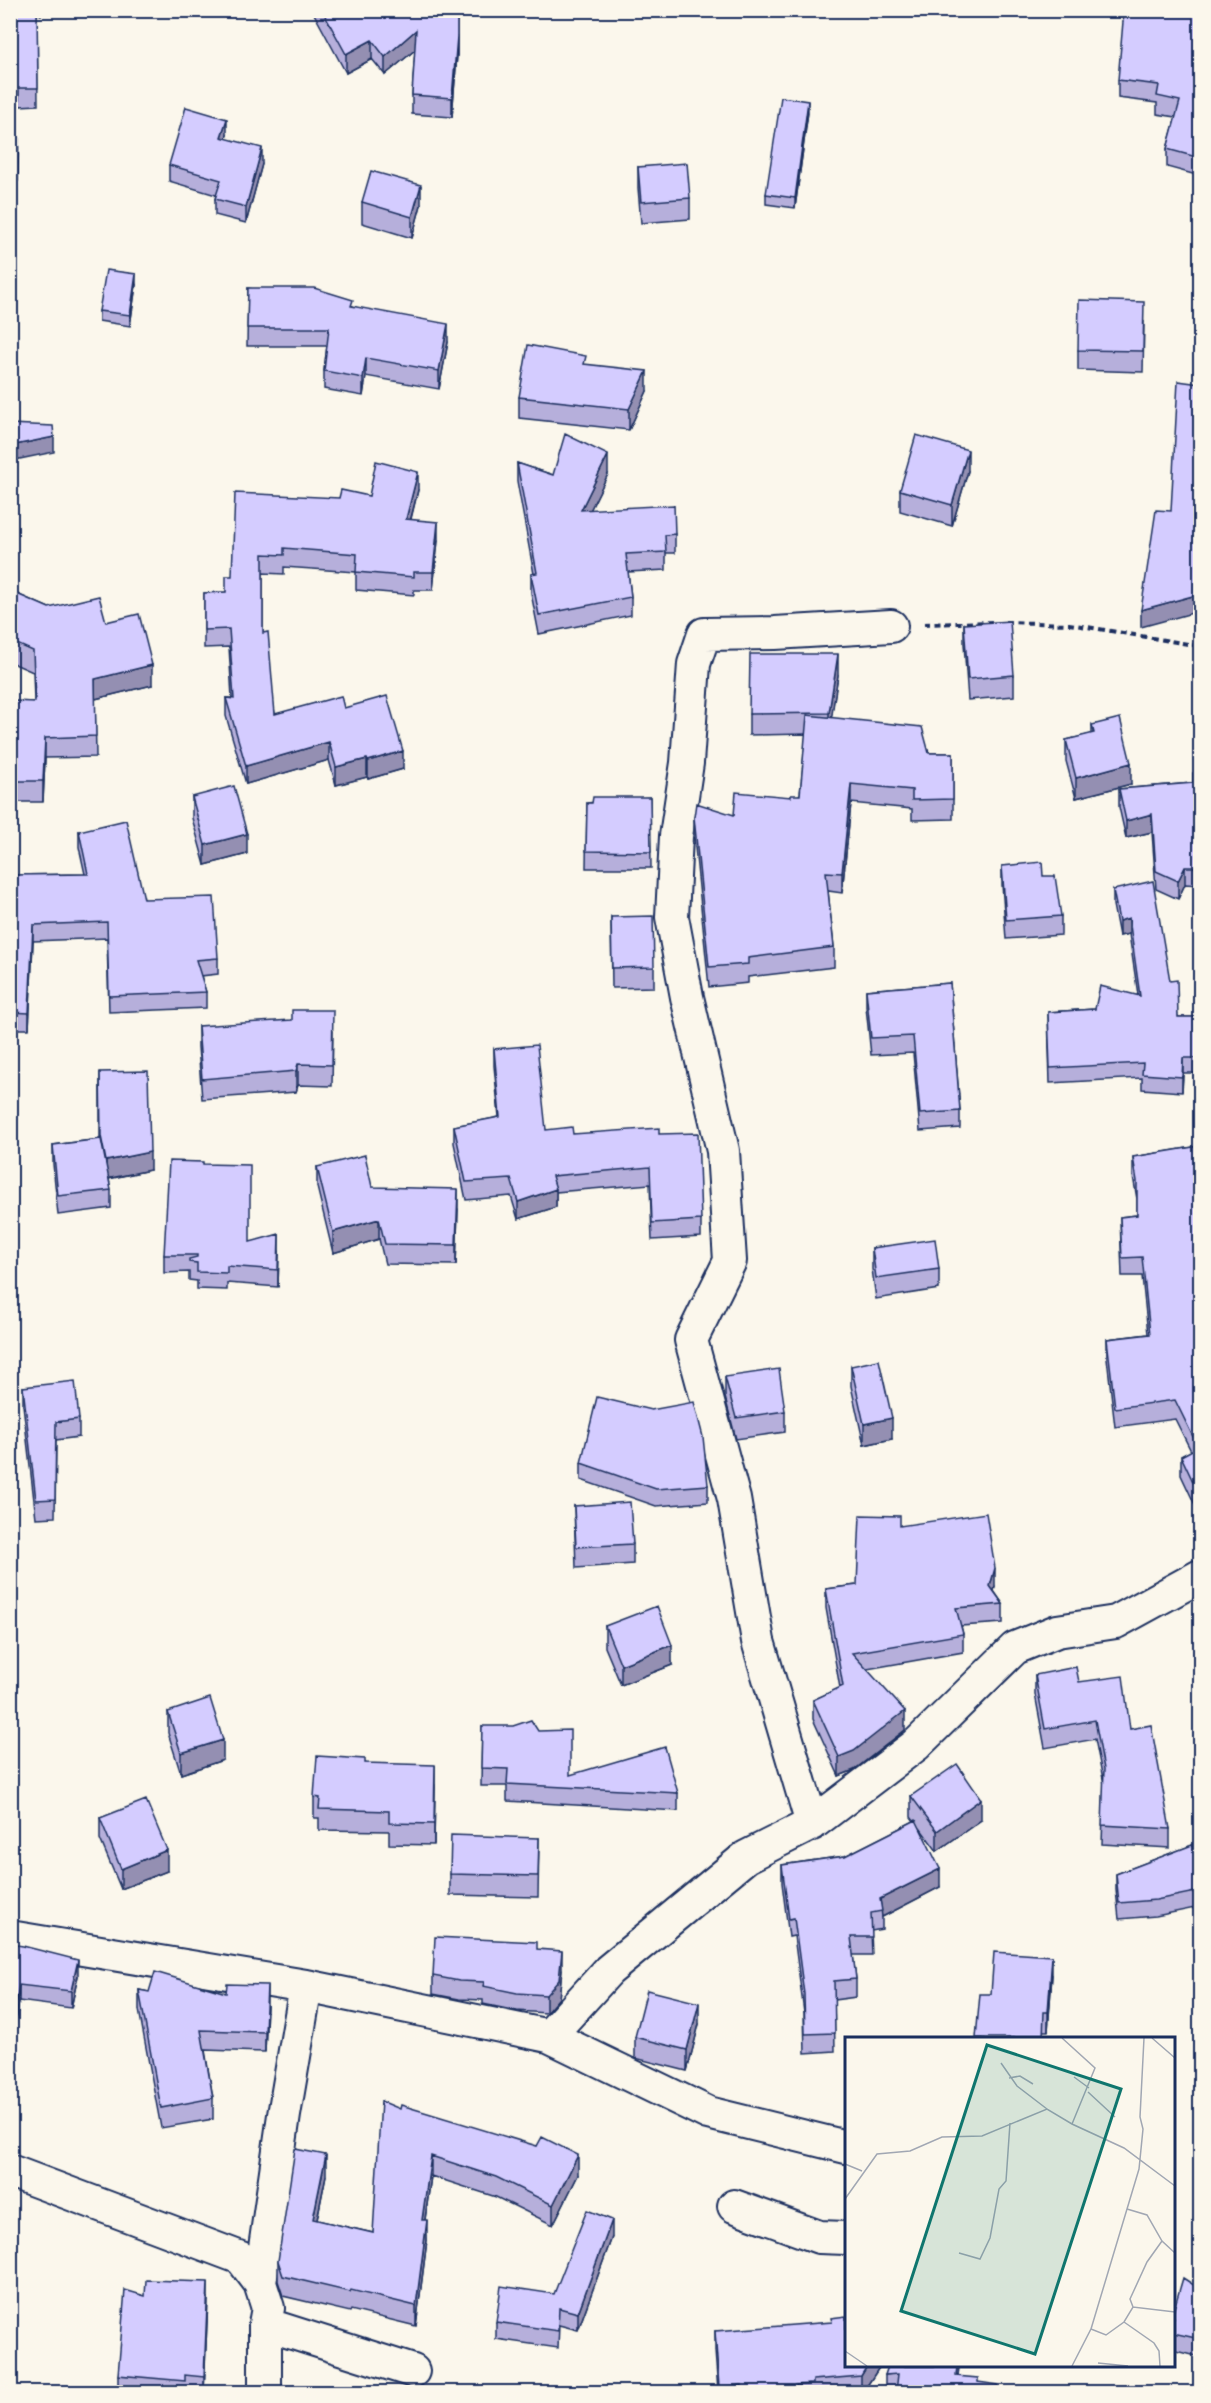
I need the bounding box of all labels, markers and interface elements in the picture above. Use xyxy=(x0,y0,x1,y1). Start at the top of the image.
inset map xyxy=(845,2037,1175,2367)

